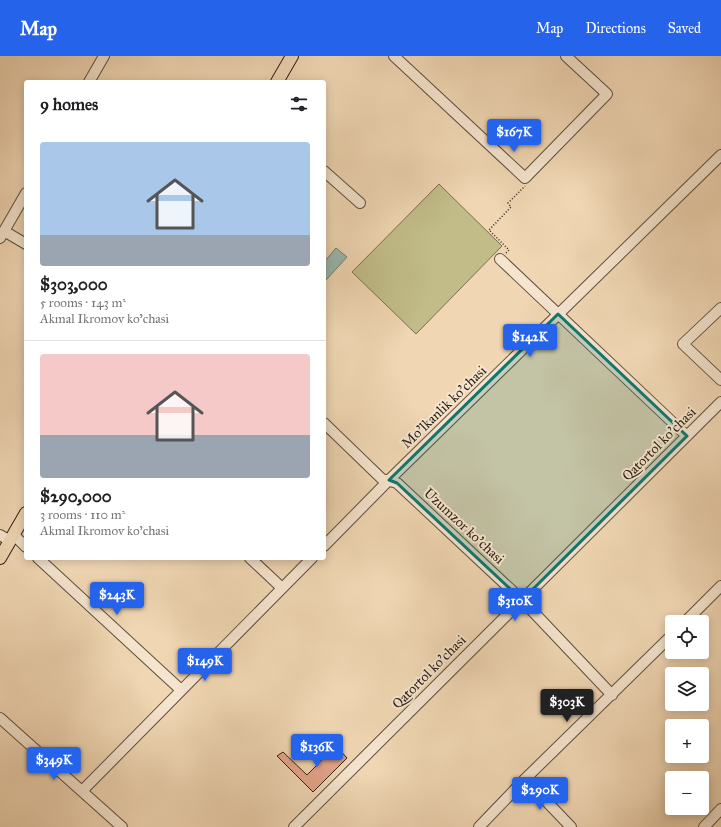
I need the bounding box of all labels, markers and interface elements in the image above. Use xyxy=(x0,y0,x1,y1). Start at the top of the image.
text: Map xyxy=(20,17,57,40)
text: Map xyxy=(536,20,563,37)
text: Directions xyxy=(585,20,646,37)
text: Saved xyxy=(668,20,701,37)
icon: filters xyxy=(288,93,310,115)
text: 9 homes xyxy=(40,94,98,115)
pin: $167K xyxy=(486,119,542,153)
text: $167K xyxy=(496,124,532,140)
icon: home xyxy=(139,168,211,240)
text: $303,000 xyxy=(40,274,108,295)
text: 5 rooms · 143 m² xyxy=(40,295,126,311)
text: Akmal Ikromov ko'chasi xyxy=(40,311,169,327)
pin: $142K xyxy=(502,324,558,358)
text: $142K xyxy=(512,329,548,345)
street label: Mo'lkanlik ko'chasi xyxy=(398,362,490,452)
icon: home xyxy=(139,380,211,452)
street label: Qatortol ko'chasi xyxy=(619,403,700,484)
street label: Uzumzor ko'chasi xyxy=(420,484,508,568)
text: $290,000 xyxy=(40,486,112,507)
text: 3 rooms · 110 m² xyxy=(40,507,125,523)
text: Akmal Ikromov ko'chasi xyxy=(40,523,169,539)
pin: $243K xyxy=(89,582,145,616)
text: $243K xyxy=(99,587,135,603)
pin: $310K xyxy=(487,588,543,622)
text: $310K xyxy=(498,593,532,609)
map controls xyxy=(665,615,709,815)
button: locate xyxy=(665,615,709,659)
street label: Qatortol ko'chasi xyxy=(389,631,470,712)
pin: $149K xyxy=(177,648,233,682)
text: $149K xyxy=(187,653,223,669)
button: layers xyxy=(665,667,709,711)
pin: $303K xyxy=(539,689,595,723)
text: $303K xyxy=(550,694,585,710)
button: + xyxy=(665,719,709,763)
pin: $136K xyxy=(289,734,345,768)
text: $136K xyxy=(300,739,334,755)
pin: $349K xyxy=(26,747,82,781)
text: $349K xyxy=(36,752,72,768)
button: − xyxy=(665,771,709,815)
pin: $290K xyxy=(512,777,568,811)
text: $290K xyxy=(521,782,559,798)

